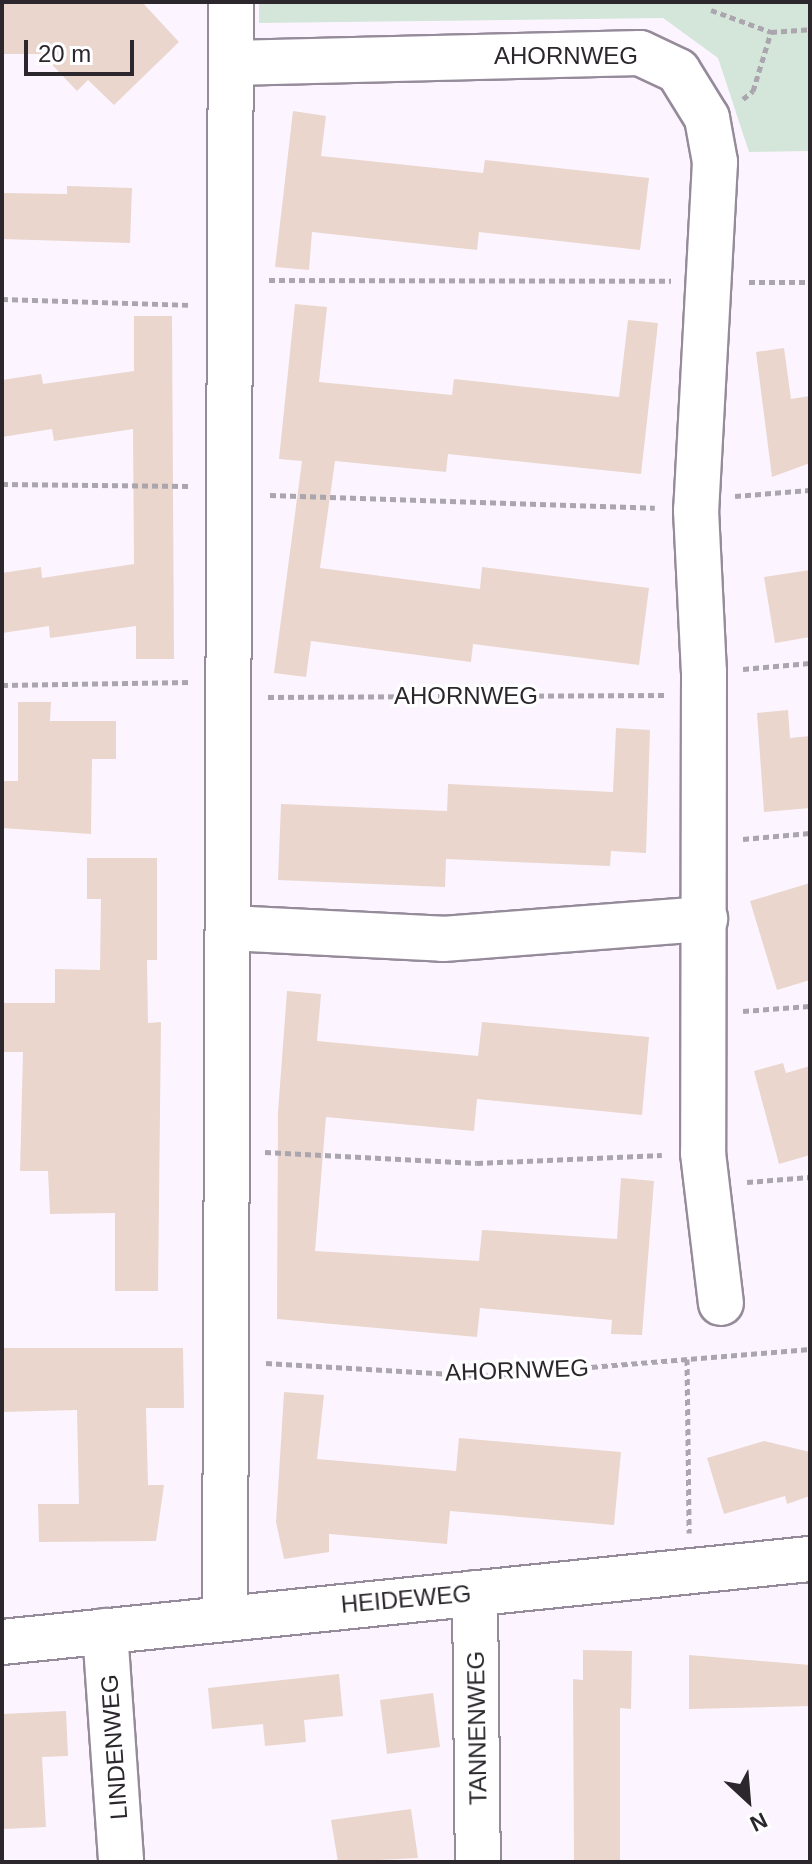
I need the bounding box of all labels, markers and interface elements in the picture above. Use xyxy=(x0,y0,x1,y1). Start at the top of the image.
scale bar xyxy=(28,24,138,74)
text: 20 m xyxy=(38,40,91,67)
street label: AHORNWEG xyxy=(494,42,638,70)
street label: AHORNWEG xyxy=(394,682,538,710)
street label: AHORNWEG xyxy=(445,1353,589,1387)
street label: HEIDEWEG xyxy=(340,1579,472,1619)
street label: TANNENWEG xyxy=(461,1651,493,1805)
street label: LINDENWEG xyxy=(95,1673,133,1821)
north arrow xyxy=(708,1760,788,1840)
text: N xyxy=(746,1807,771,1837)

